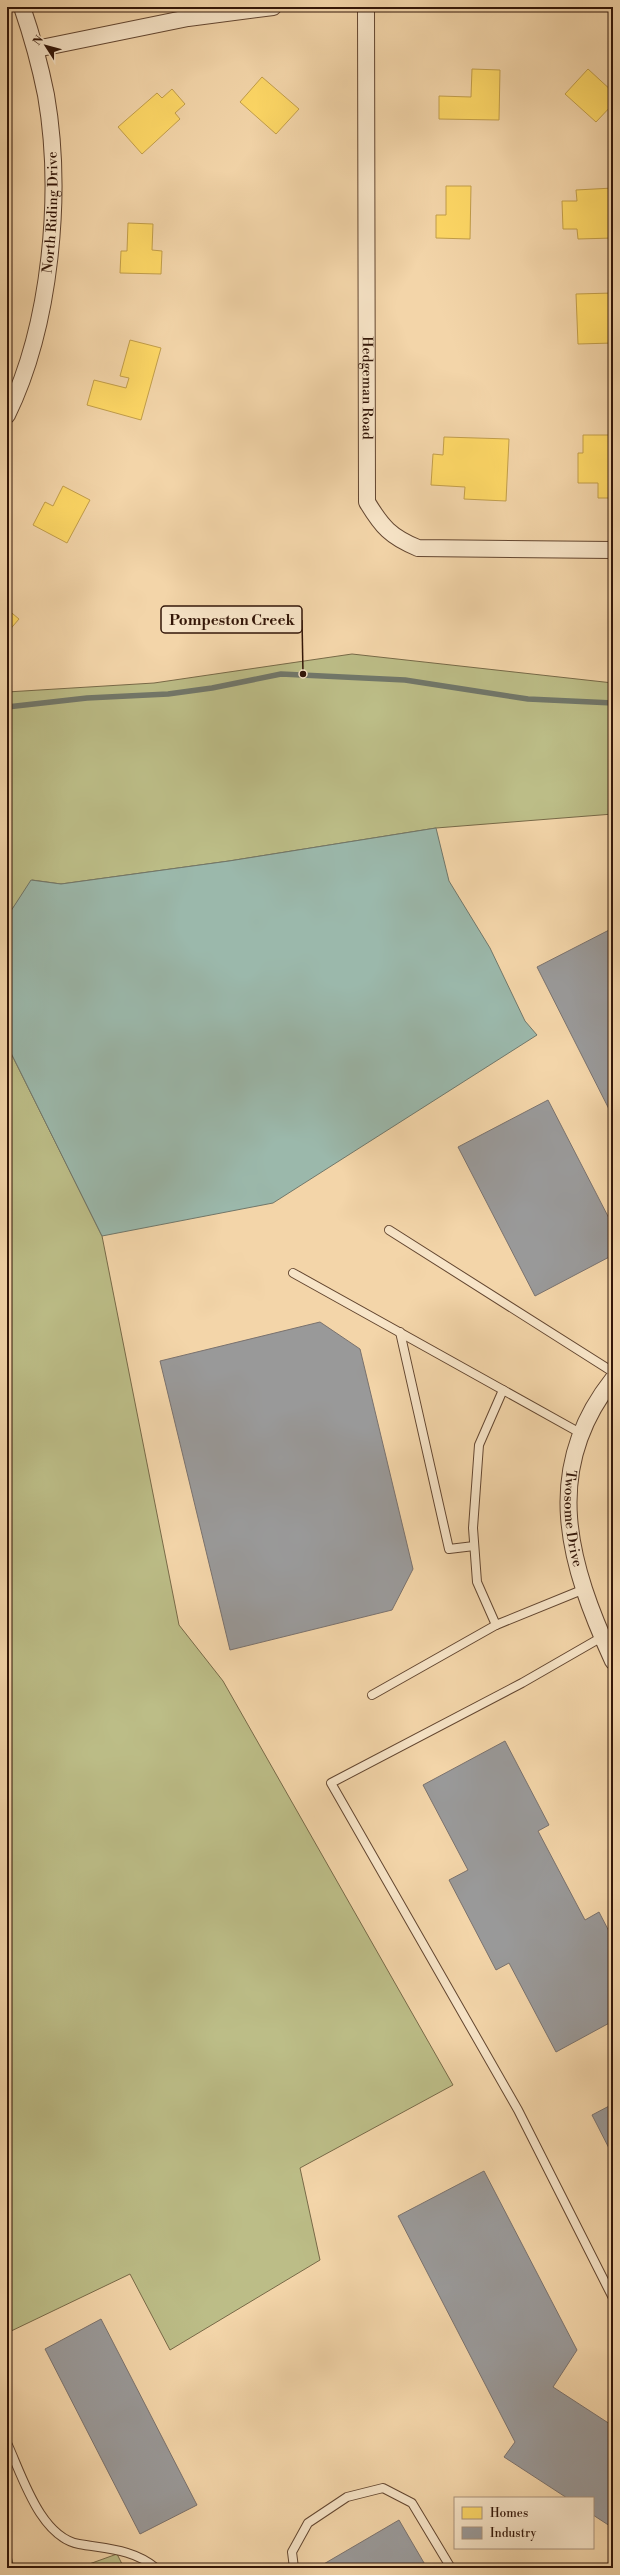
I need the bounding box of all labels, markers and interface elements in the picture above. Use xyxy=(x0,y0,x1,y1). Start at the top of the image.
north arrow xyxy=(26,26,66,66)
text: N xyxy=(30,33,47,48)
street label: North Riding Drive xyxy=(39,151,62,274)
street label: Hedgeman Road xyxy=(358,336,376,440)
callout: Pompeston Creek xyxy=(161,606,302,633)
text: Pompeston Creek xyxy=(169,611,295,630)
street label: Twosome Drive xyxy=(559,1468,586,1569)
legend xyxy=(454,2497,594,2549)
text: Homes xyxy=(490,2506,528,2521)
text: Industry xyxy=(490,2526,537,2541)

